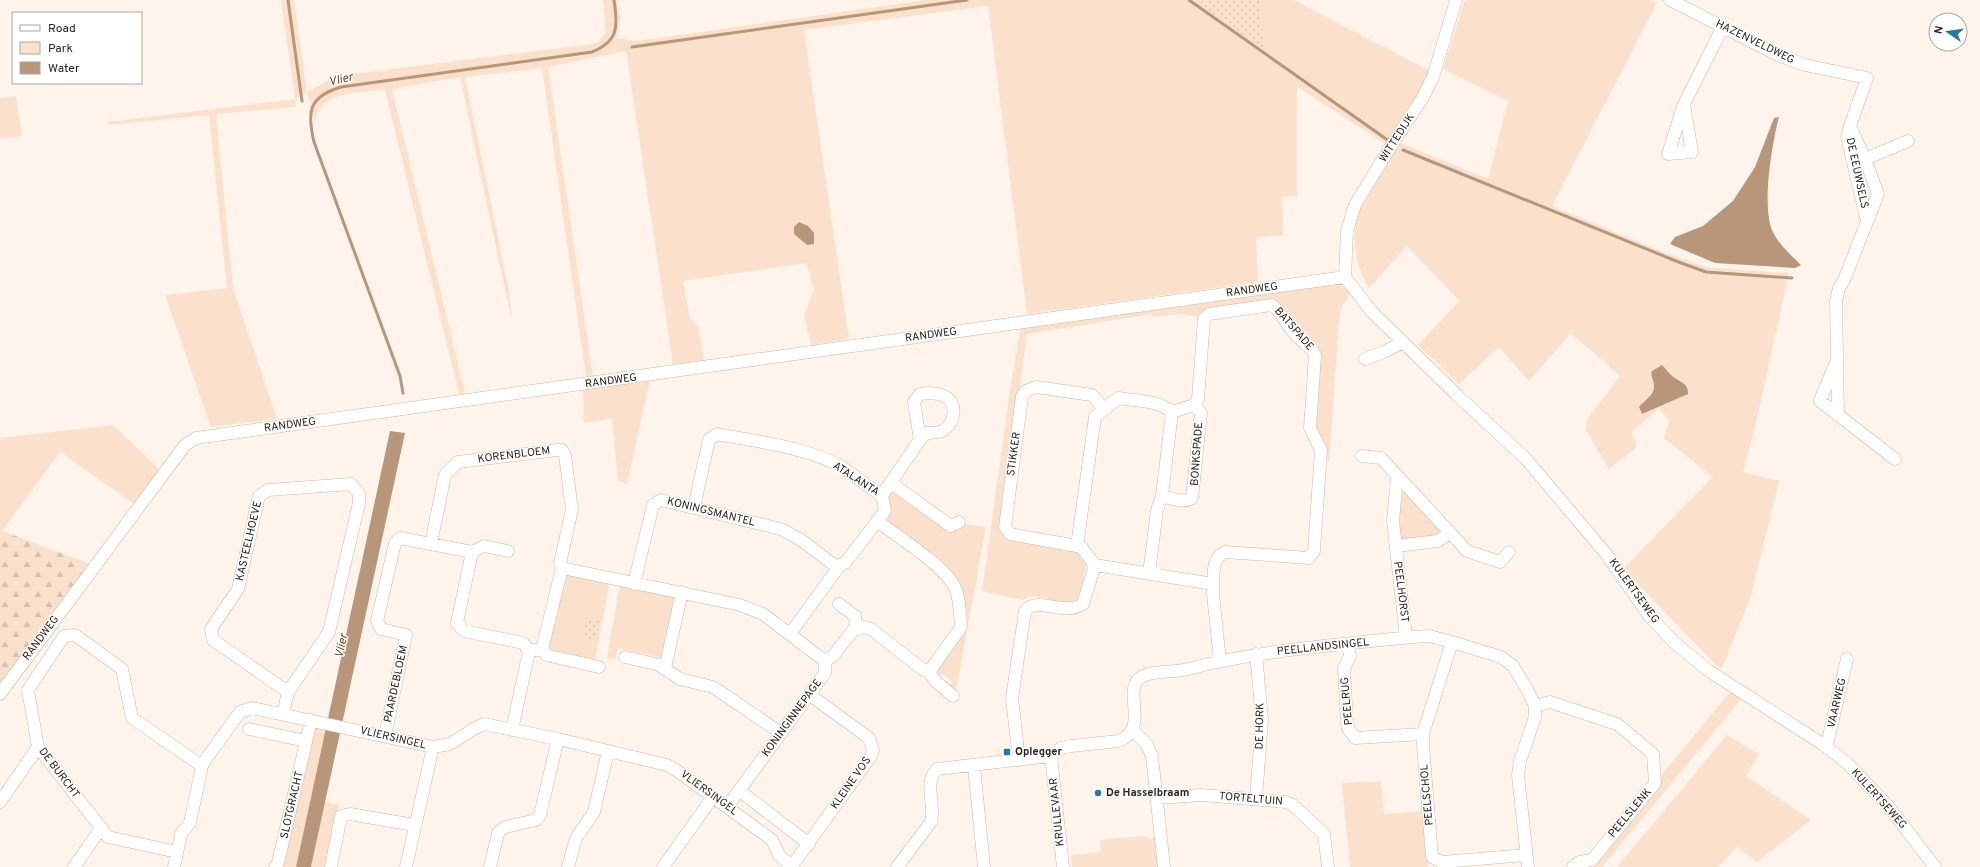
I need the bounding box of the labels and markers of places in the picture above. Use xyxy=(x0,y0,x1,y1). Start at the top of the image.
place label: Oplegger xyxy=(1015,745,1062,759)
marker: Oplegger xyxy=(1002,747,1012,757)
place label: De Hasselbraam xyxy=(1106,786,1189,800)
marker: De Hasselbraam xyxy=(1093,788,1103,798)

